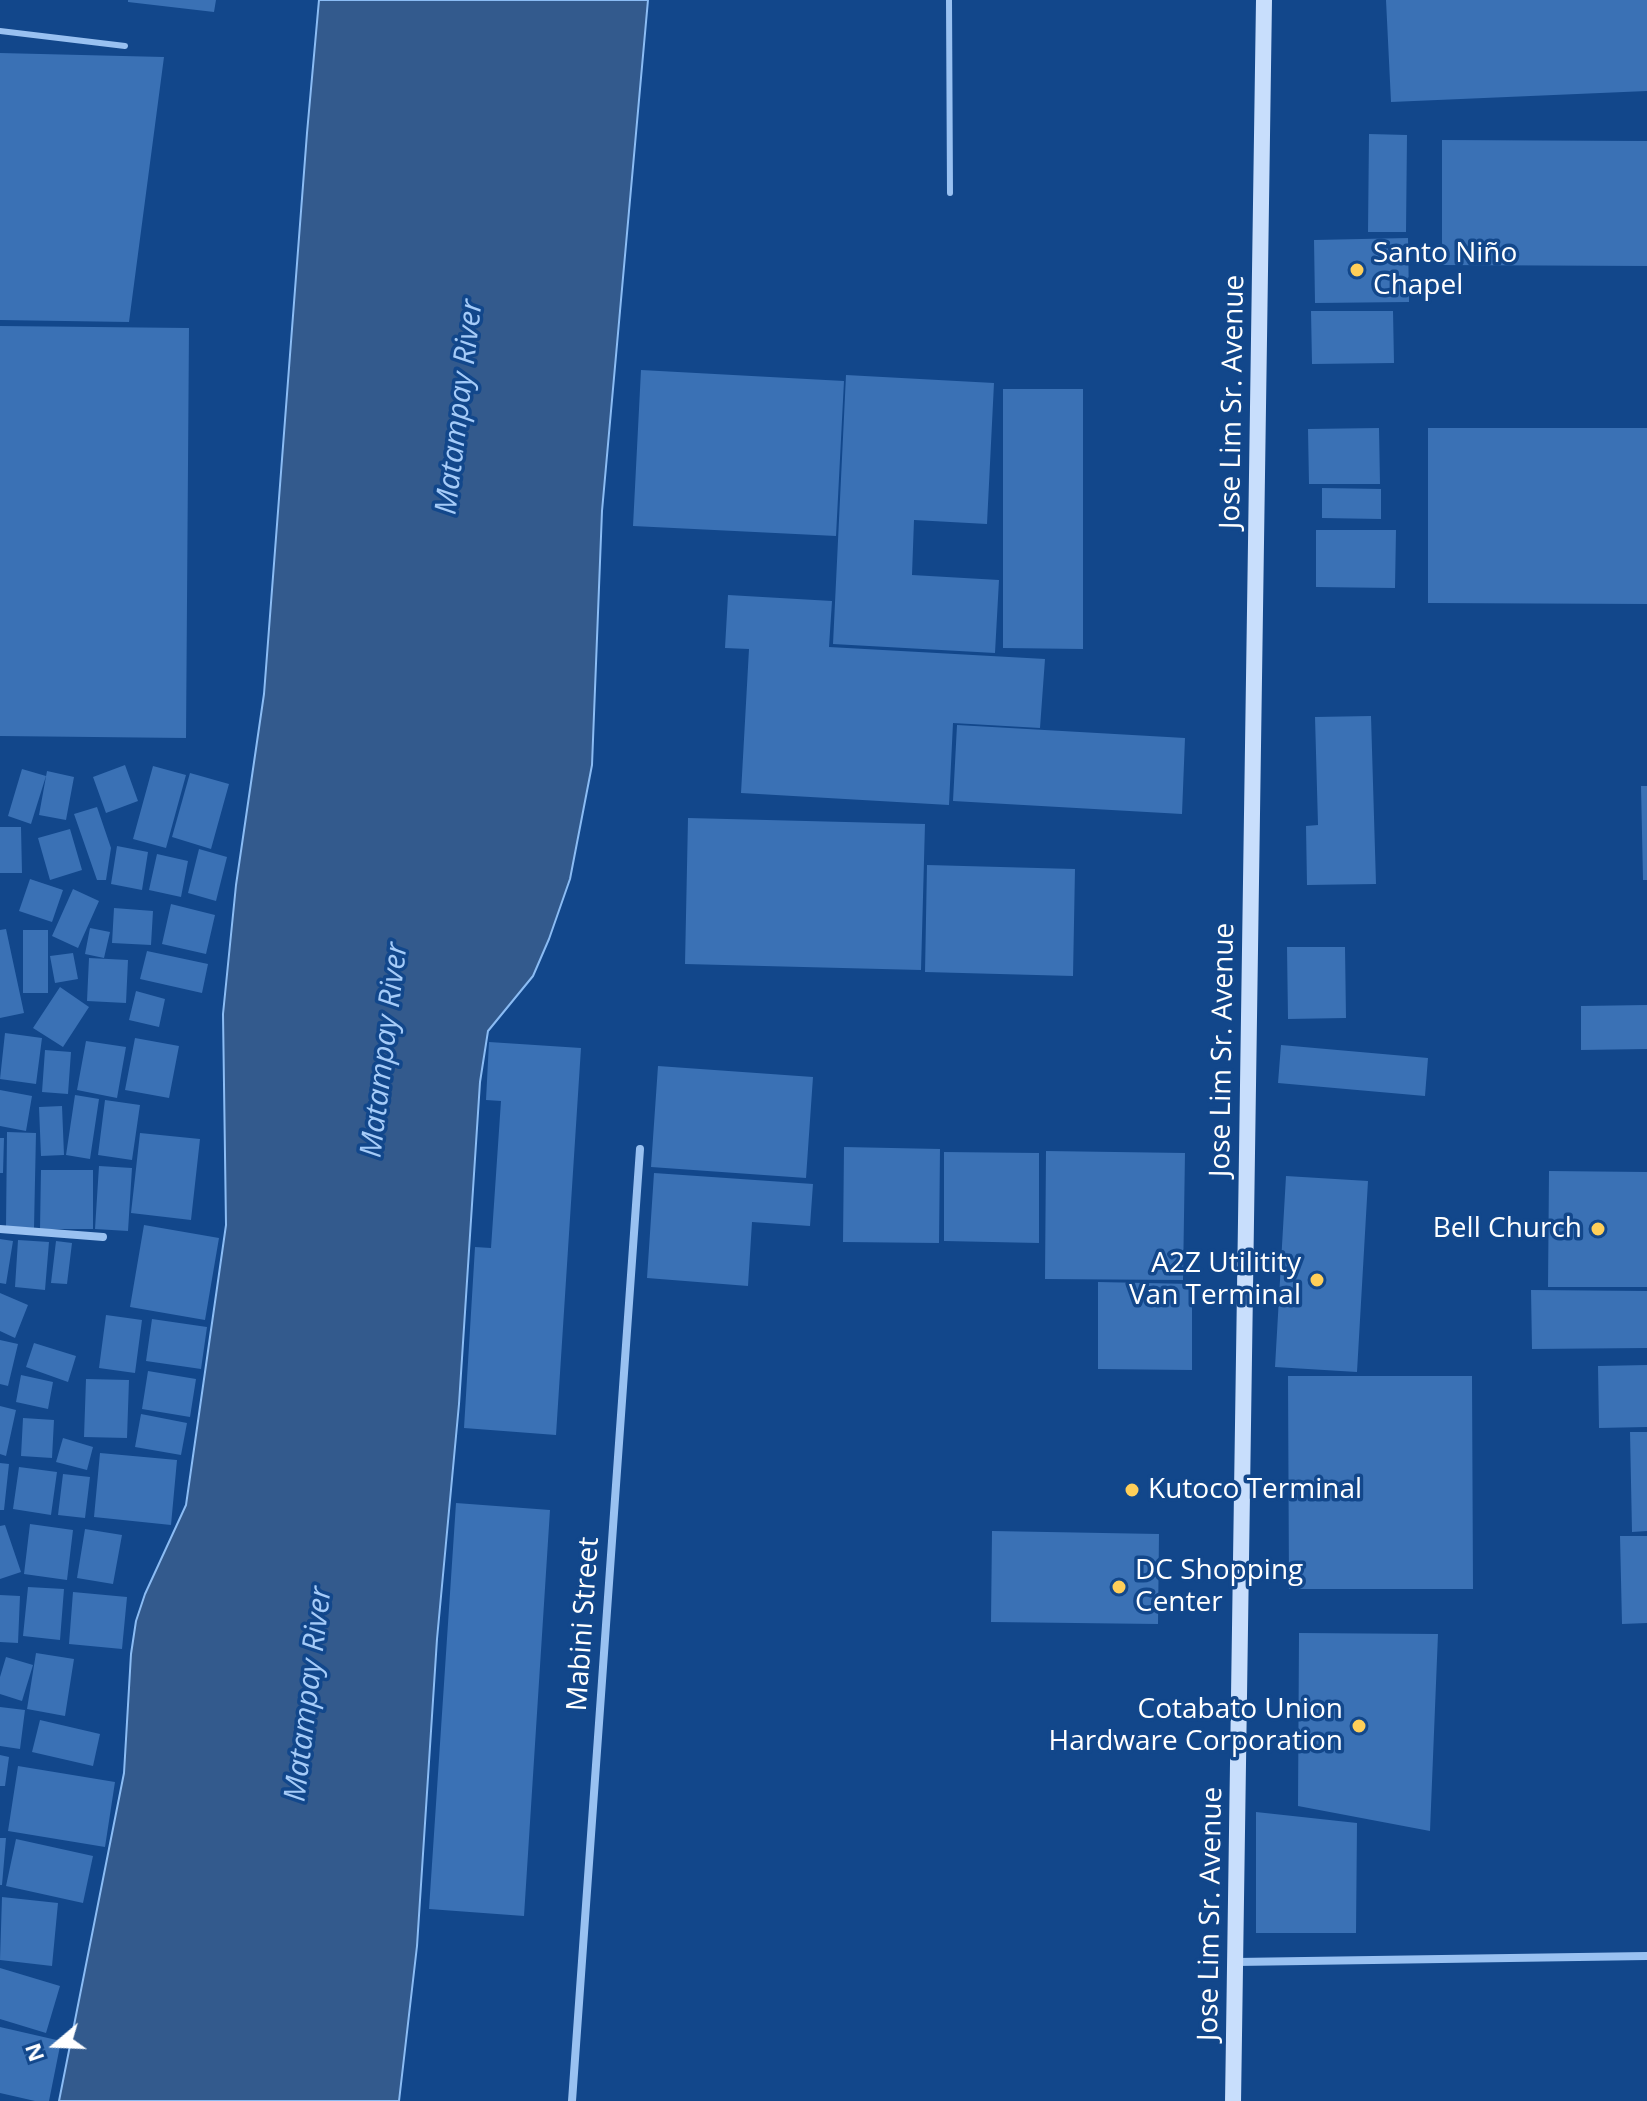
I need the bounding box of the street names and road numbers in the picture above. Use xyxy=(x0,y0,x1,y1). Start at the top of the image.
street label: Jose Lim Sr. Avenue xyxy=(1214,274,1252,530)
street label: Jose Lim Sr. Avenue xyxy=(1204,922,1242,1178)
street label: Mabini Street xyxy=(561,1536,607,1712)
street label: Jose Lim Sr. Avenue xyxy=(1192,1786,1230,2042)

